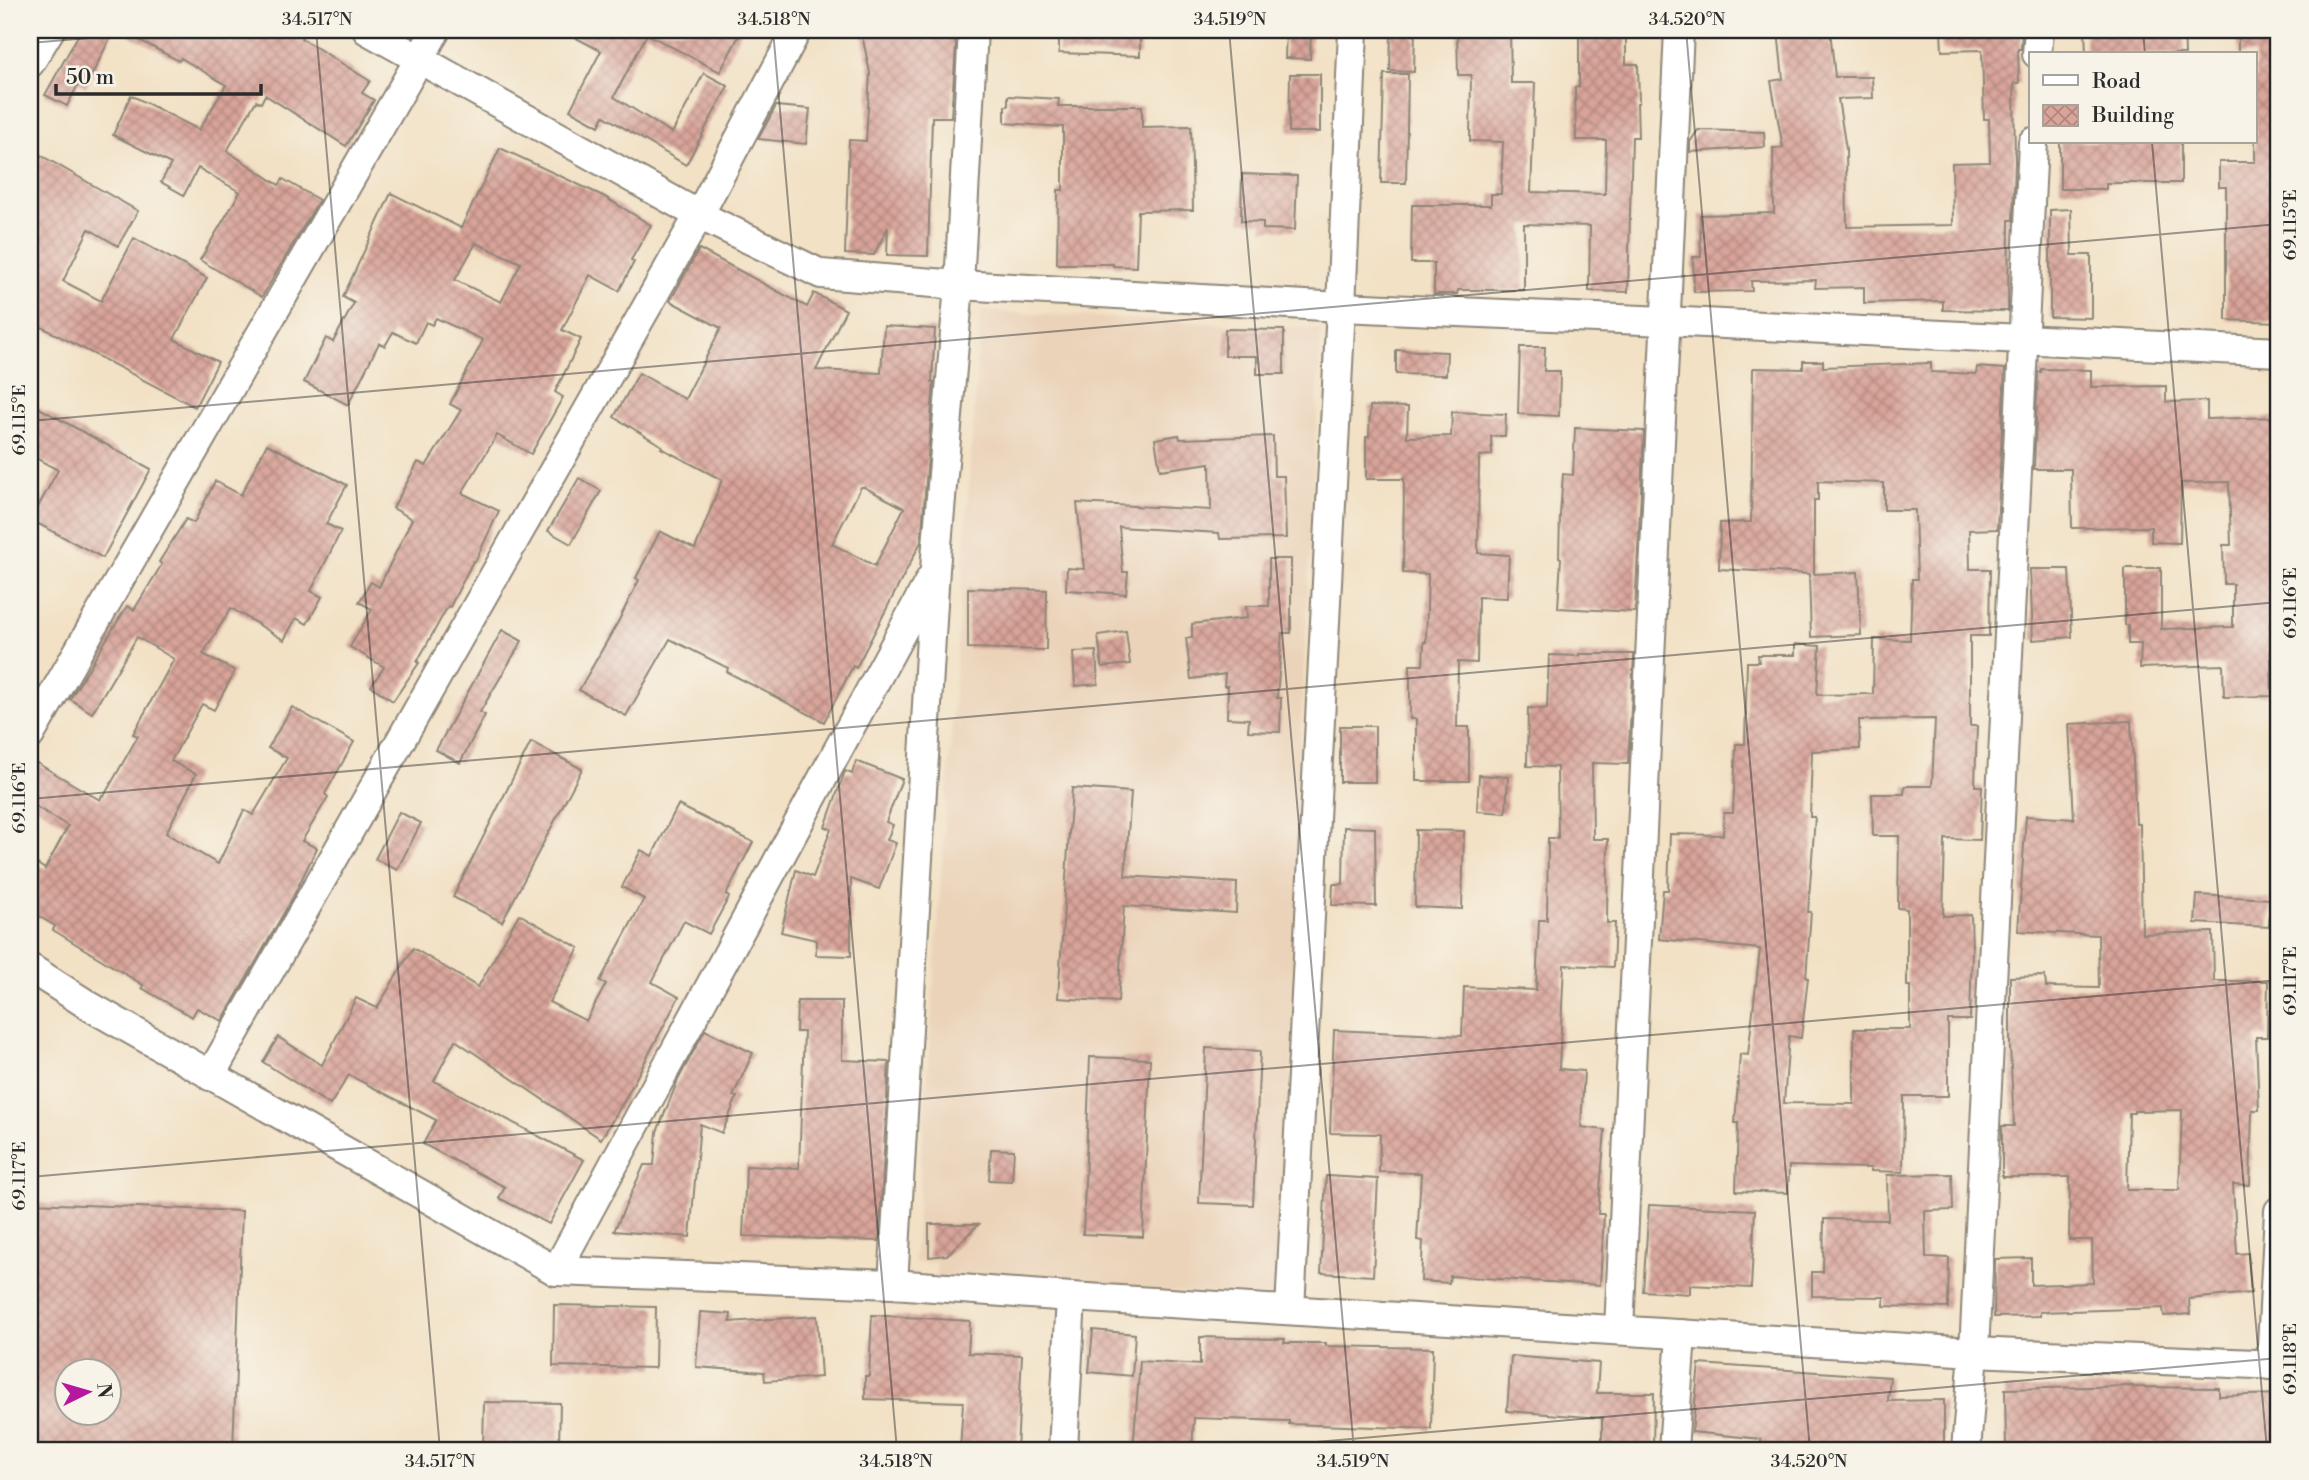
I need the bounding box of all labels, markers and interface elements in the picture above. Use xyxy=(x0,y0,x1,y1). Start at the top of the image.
text: 34.517°N xyxy=(282,8,353,31)
text: 34.518°N xyxy=(737,8,811,31)
text: 34.519°N xyxy=(1194,8,1267,31)
text: 34.520°N xyxy=(1648,8,1726,31)
scale bar xyxy=(56,52,261,96)
legend xyxy=(2029,52,2256,144)
text: 50 m xyxy=(66,65,114,91)
text: Road xyxy=(2092,69,2141,95)
text: Building xyxy=(2091,103,2174,129)
text: 69.115°E xyxy=(2279,189,2302,261)
text: 69.115°E xyxy=(8,384,31,456)
text: 69.116°E xyxy=(2279,567,2302,639)
text: 69.116°E xyxy=(8,762,31,834)
text: 69.117°E xyxy=(2279,946,2302,1016)
text: 69.117°E xyxy=(8,1141,31,1211)
text: 69.118°E xyxy=(2279,1323,2302,1395)
north arrow xyxy=(52,1358,122,1428)
text: N xyxy=(91,1382,117,1399)
text: 34.517°N xyxy=(405,1450,476,1473)
text: 34.518°N xyxy=(859,1450,933,1473)
text: 34.519°N xyxy=(1317,1450,1390,1473)
text: 34.520°N xyxy=(1770,1450,1848,1473)

